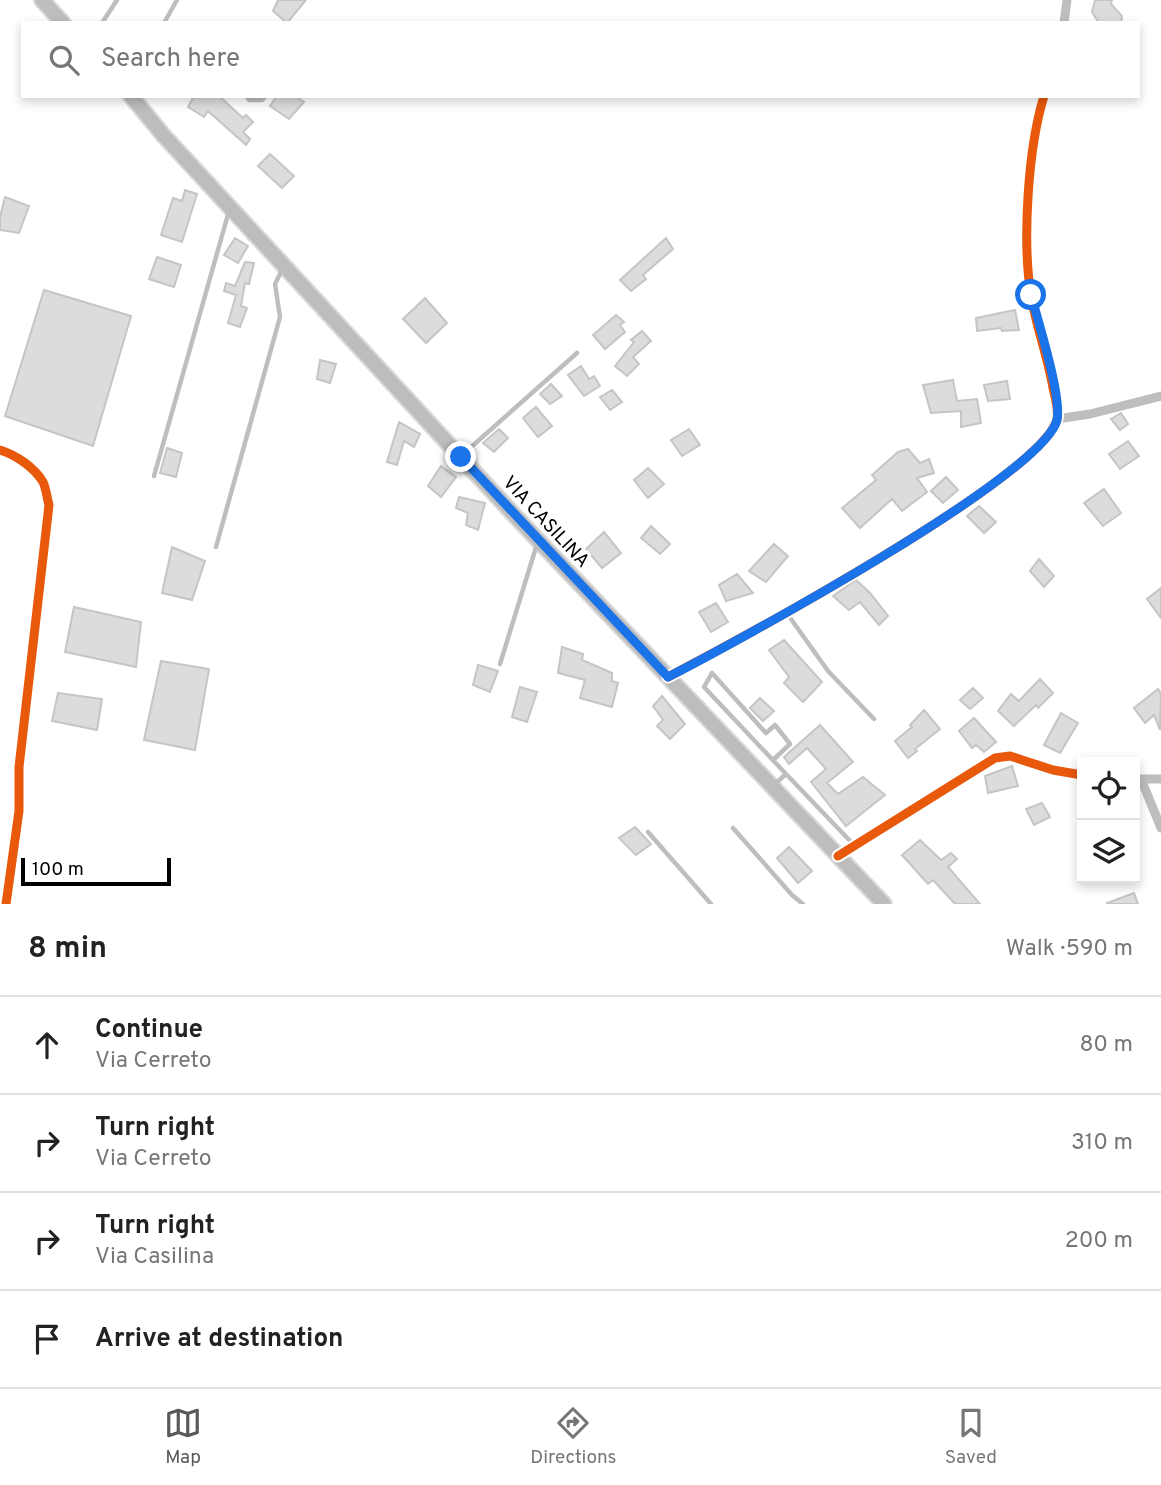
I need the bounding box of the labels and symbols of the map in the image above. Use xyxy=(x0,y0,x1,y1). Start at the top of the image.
route start xyxy=(1015,279,1046,310)
route end xyxy=(445,441,476,472)
street label: VIA CASILINA xyxy=(497,471,594,573)
scale bar xyxy=(21,855,172,887)

